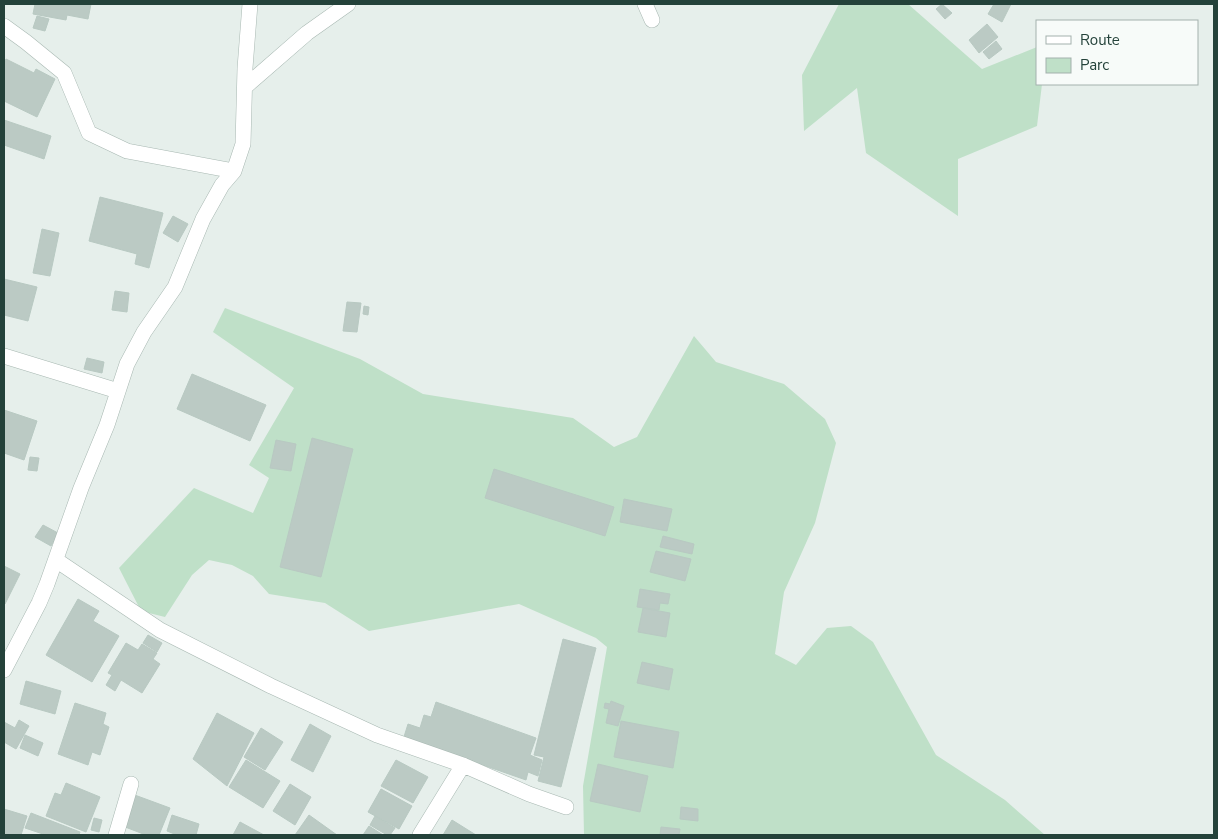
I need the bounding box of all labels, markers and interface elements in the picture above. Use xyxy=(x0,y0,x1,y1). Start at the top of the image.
legend xyxy=(1036,20,1198,85)
text: Route xyxy=(1080,30,1120,50)
text: Parc xyxy=(1080,55,1109,75)

